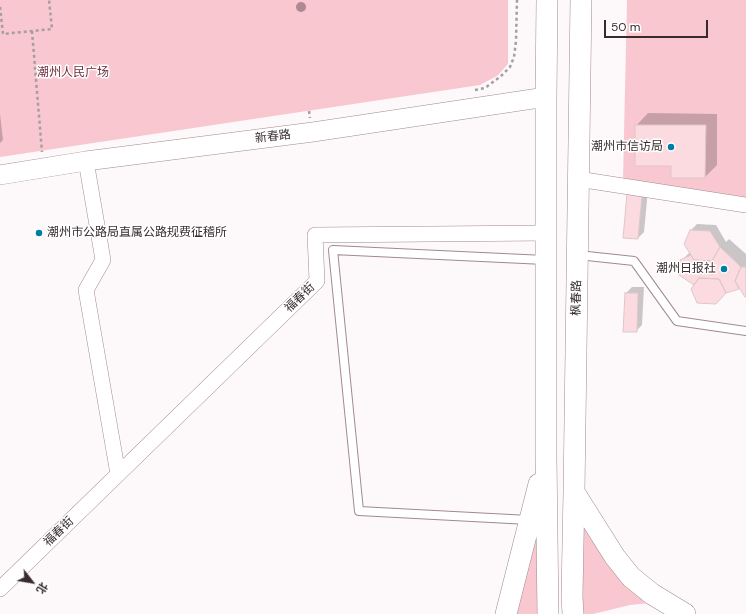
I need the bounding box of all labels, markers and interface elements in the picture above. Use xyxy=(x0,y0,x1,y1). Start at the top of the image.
scale bar xyxy=(606,12,710,38)
text: 50 m xyxy=(611,19,640,35)
park label: 潮州人民广场 xyxy=(37,66,109,80)
street label: 新春路 xyxy=(254,128,292,146)
place label: 潮州市信访局 xyxy=(591,140,663,154)
marker: 潮州市信访局 xyxy=(666,142,676,152)
place label: 潮州市公路局直属公路规费征稽所 xyxy=(47,226,227,240)
marker: 潮州市公路局直属公路规费征稽所 xyxy=(34,228,44,238)
place label: 潮州日报社 xyxy=(656,262,716,276)
marker: 潮州日报社 xyxy=(719,264,729,274)
street label: 福春街 xyxy=(282,280,318,316)
street label: 枫春路 xyxy=(569,280,585,316)
street label: 福春街 xyxy=(41,514,77,550)
north arrow xyxy=(12,562,52,602)
text: 北 xyxy=(33,580,51,597)

